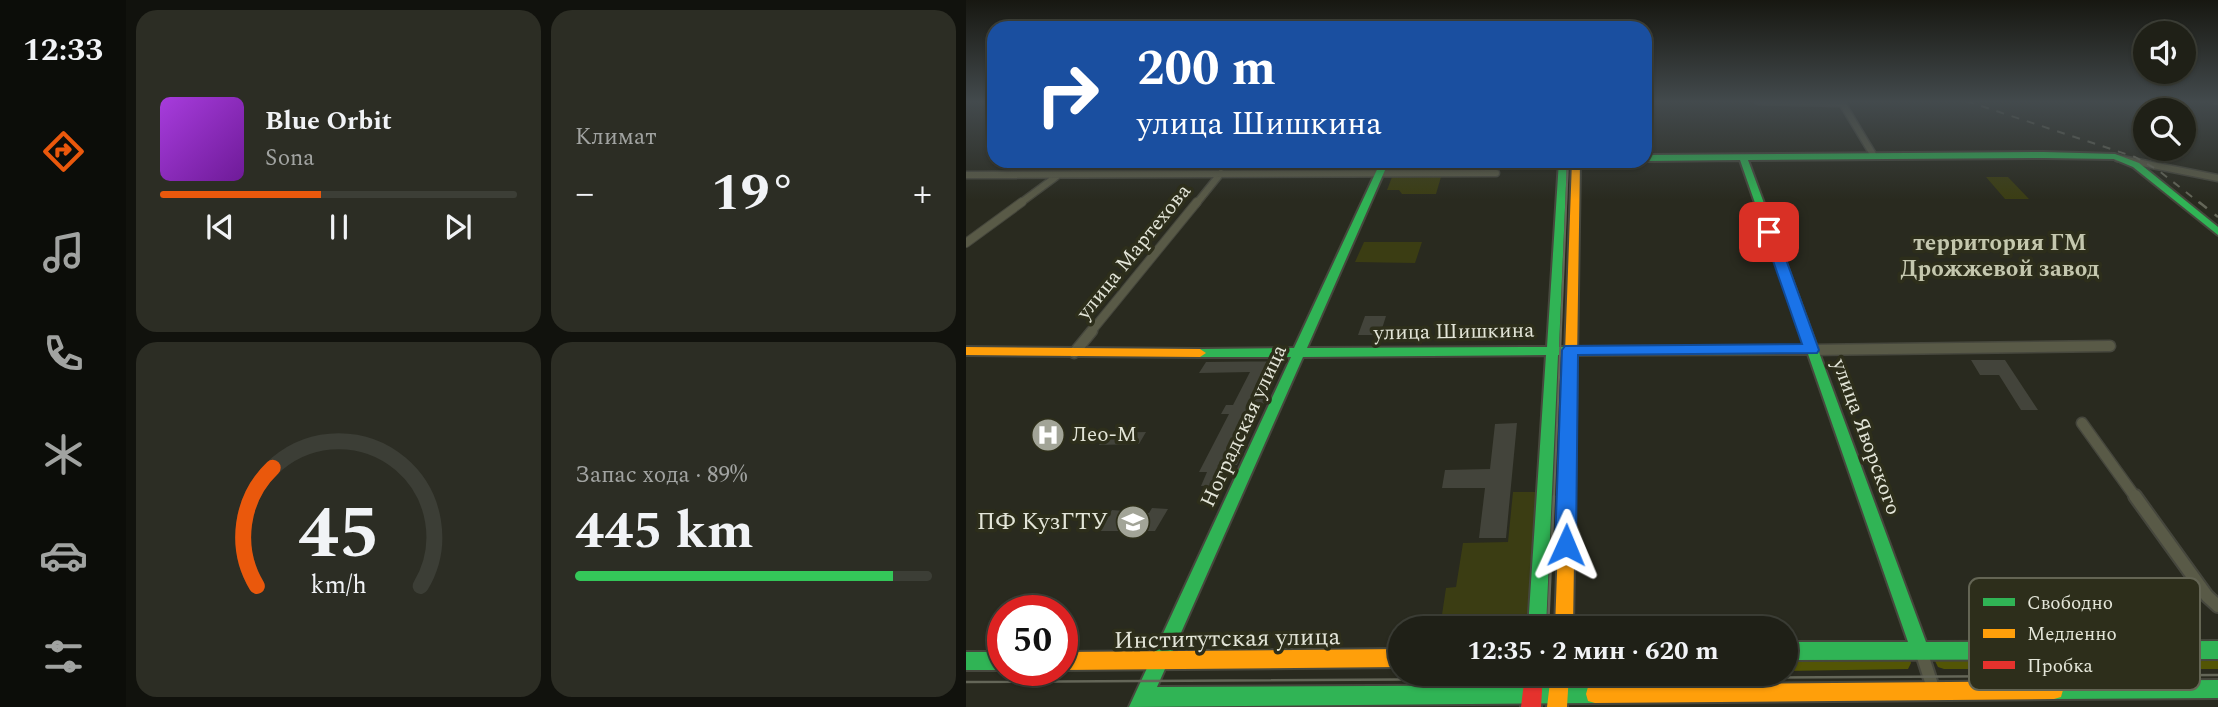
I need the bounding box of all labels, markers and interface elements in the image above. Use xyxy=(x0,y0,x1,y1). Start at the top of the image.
map controls xyxy=(2133,21,2196,161)
button: sound xyxy=(2133,21,2196,84)
text: 12:33 xyxy=(23,26,103,75)
text: 200 m xyxy=(1137,32,1276,107)
icon: right xyxy=(1022,49,1113,140)
button: search xyxy=(2133,98,2196,161)
text: улица Шишкина xyxy=(1137,100,1382,149)
text: Blue Orbit xyxy=(265,101,392,141)
text: Климат xyxy=(575,120,657,155)
icon: directions xyxy=(39,127,88,176)
text: Sona xyxy=(265,141,315,176)
text: 19° xyxy=(711,154,796,233)
text: − xyxy=(575,165,594,223)
text: + xyxy=(913,165,932,223)
street label: улица Мартехова xyxy=(1068,176,1200,328)
pin xyxy=(1739,202,1799,262)
icon: previous xyxy=(201,208,239,246)
icon: pause xyxy=(320,208,358,246)
icon: next xyxy=(439,208,477,246)
icon: arrive xyxy=(1750,213,1788,251)
district label: территория ГМ Дрожжевой завод xyxy=(1901,226,2100,287)
icon: music xyxy=(39,228,88,277)
street label: улица Шишкина xyxy=(1372,315,1535,349)
icon: phone xyxy=(39,329,88,378)
street label: Ноградская улица xyxy=(1192,339,1296,513)
street label: улица Яворского xyxy=(1823,354,1909,519)
hospital icon: Лео-М xyxy=(1029,416,1067,454)
place label: Лео-М xyxy=(1072,419,1137,451)
icon: climate xyxy=(39,430,88,479)
text: Запас хода · 89% xyxy=(575,458,747,493)
text: 45 xyxy=(298,479,379,590)
text: 445 km xyxy=(575,492,754,571)
school or university icon: ПФ КузГТУ xyxy=(1114,503,1152,541)
place label: ПФ КузГТУ xyxy=(977,504,1108,540)
position arrow xyxy=(1529,508,1603,582)
icon: car xyxy=(39,531,88,580)
text: km/h xyxy=(310,566,367,604)
legend xyxy=(1969,578,2200,690)
text: Свободно xyxy=(2027,589,2113,618)
speed limit sign: 50 xyxy=(987,595,1078,686)
street label: Институтская улица xyxy=(1113,619,1341,659)
text: Медленно xyxy=(2027,620,2117,649)
text: 12:35 · 2 мин · 620 m xyxy=(1467,631,1719,671)
icon: filters xyxy=(39,632,88,681)
text: Пробка xyxy=(2027,652,2094,681)

